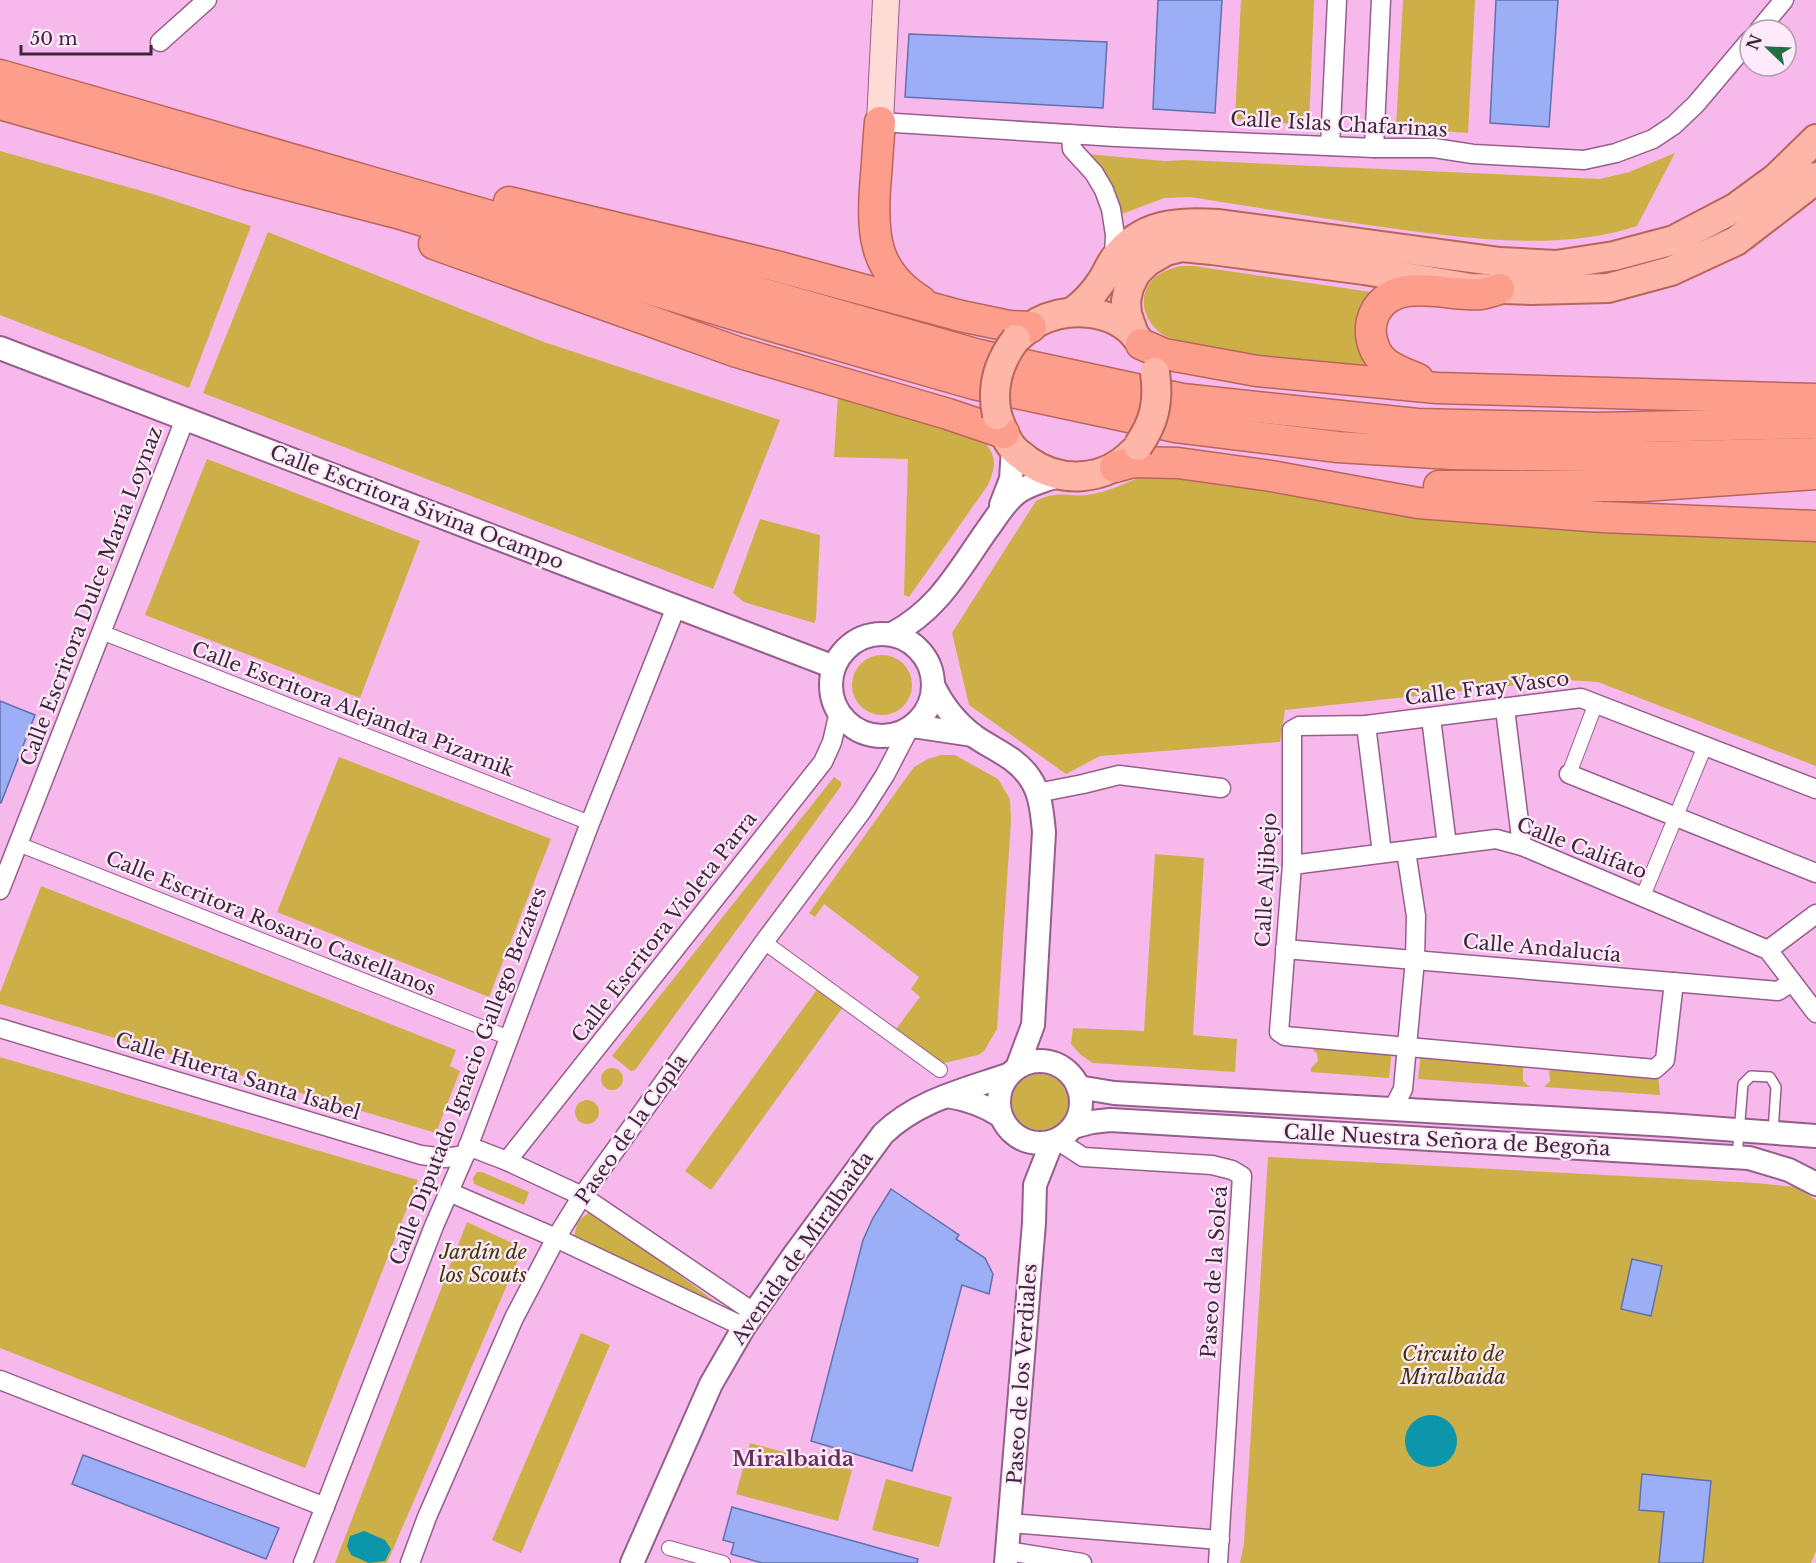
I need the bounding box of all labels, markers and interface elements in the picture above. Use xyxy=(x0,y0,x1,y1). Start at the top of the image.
scale bar xyxy=(21,18,152,56)
north arrow xyxy=(1738,18,1798,78)
text: 50 m xyxy=(30,28,78,50)
text: N xyxy=(1742,31,1766,53)
street label: Calle Islas Chafarinas xyxy=(1230,106,1448,142)
street label: Calle Escritora Dulce María Loynaz xyxy=(15,423,167,769)
street label: Calle Escritora Sivina Ocampo xyxy=(267,440,567,574)
street label: Calle Escritora Alejandra Pizarnik xyxy=(188,636,518,782)
street label: Calle Fray Vasco xyxy=(1403,666,1571,710)
street label: Calle Escritora Violeta Parra xyxy=(566,806,762,1047)
street label: Calle Aljibejo xyxy=(1250,812,1282,948)
street label: Calle Califato xyxy=(1513,812,1651,884)
street label: Calle Escritora Rosario Castellanos xyxy=(102,846,440,1000)
street label: Calle Diputado Ignacio Gallego Bezares xyxy=(385,883,551,1269)
street label: Calle Andalucía xyxy=(1462,929,1623,967)
street label: Calle Huerta Santa Isabel xyxy=(112,1027,364,1125)
street label: Paseo de la Copla xyxy=(570,1048,692,1209)
street label: Calle Nuestra Señora de Begoña xyxy=(1283,1119,1612,1161)
street label: Avenida de Miralbaida xyxy=(726,1146,878,1350)
street label: Paseo de la Soleá xyxy=(1196,1184,1232,1359)
park label: Jardín de los Scouts xyxy=(438,1240,527,1287)
street label: Paseo de los Verdiales xyxy=(1002,1263,1042,1485)
park label: Circuito de Miralbaida xyxy=(1399,1342,1506,1389)
district label: Miralbaida xyxy=(732,1446,854,1472)

